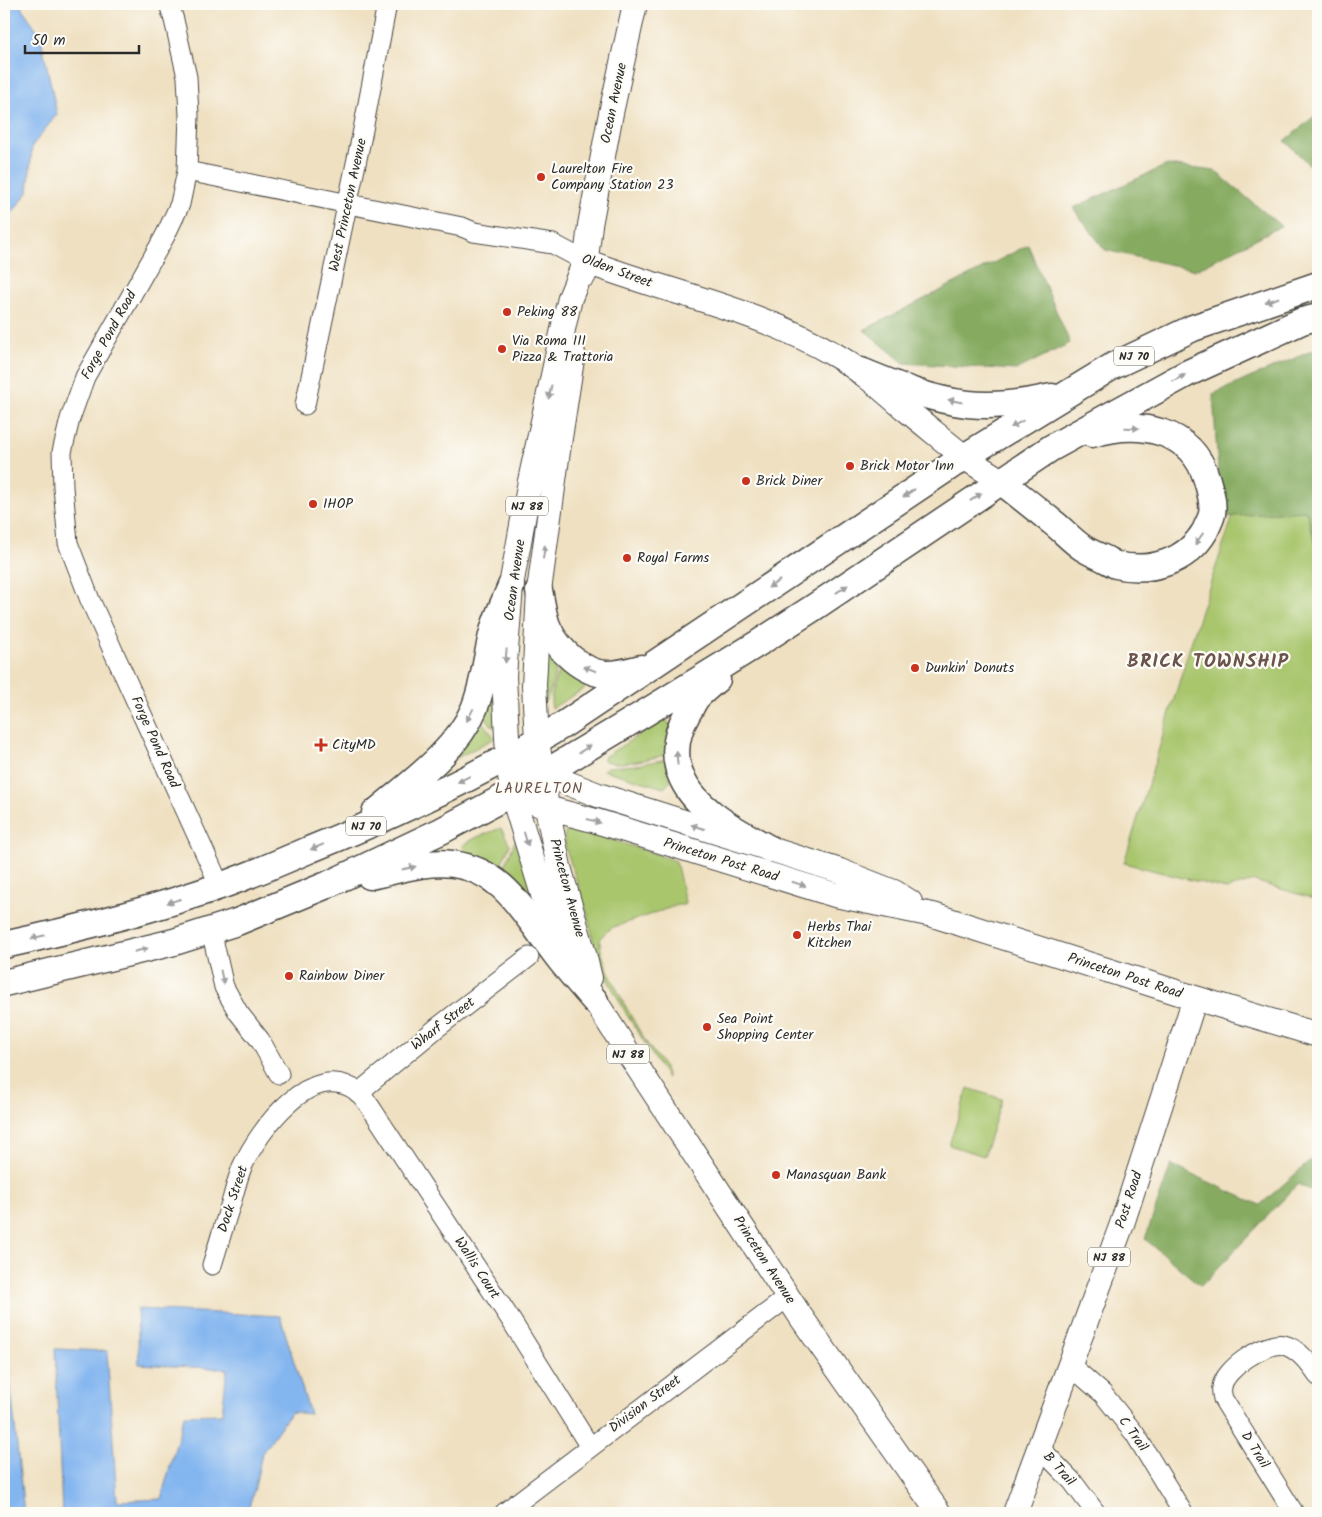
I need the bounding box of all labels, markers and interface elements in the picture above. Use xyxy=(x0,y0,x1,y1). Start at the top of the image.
scale bar xyxy=(25,22,139,54)
text: 50 m xyxy=(32,29,66,53)
street label: Ocean Avenue xyxy=(595,60,633,145)
street label: West Princeton Avenue xyxy=(323,136,373,274)
place label: Laurelton Fire Company Station 23 xyxy=(551,158,674,196)
marker: Laurelton Fire Company Station 23 xyxy=(535,171,547,183)
street label: Olden Street xyxy=(579,248,656,294)
street label: Forge Pond Road xyxy=(75,286,143,384)
one-way arrow xyxy=(1264,296,1279,304)
place label: Peking 88 xyxy=(517,301,578,323)
marker: Peking 88 xyxy=(501,306,513,318)
place label: Via Roma III Pizza & Trattoria xyxy=(512,330,613,368)
marker: Via Roma III Pizza & Trattoria xyxy=(496,343,508,355)
road number: NJ 70 xyxy=(1114,346,1154,366)
one-way arrow xyxy=(1172,374,1187,382)
one-way arrow xyxy=(545,385,553,401)
one-way arrow xyxy=(946,397,962,405)
one-way arrow xyxy=(1010,420,1023,429)
one-way arrow xyxy=(1124,424,1140,432)
place label: Brick Motor Inn xyxy=(860,455,954,477)
marker: Brick Motor Inn xyxy=(844,460,856,472)
place label: Brick Diner xyxy=(756,470,823,492)
marker: Brick Diner xyxy=(740,475,752,487)
one-way arrow xyxy=(902,489,916,498)
one-way arrow xyxy=(969,492,983,502)
place label: IHOP xyxy=(323,493,353,515)
road number: NJ 88 xyxy=(506,496,548,516)
marker: IHOP xyxy=(307,498,319,510)
one-way arrow xyxy=(1194,532,1204,546)
street label: Ocean Avenue xyxy=(498,537,532,622)
one-way arrow xyxy=(540,544,548,560)
place label: Royal Farms xyxy=(637,547,709,569)
marker: Royal Farms xyxy=(621,552,633,564)
one-way arrow xyxy=(767,579,781,589)
one-way arrow xyxy=(835,584,848,594)
district label: BRICK TOWNSHIP xyxy=(1127,647,1289,677)
one-way arrow xyxy=(501,648,509,664)
place label: Dunkin' Donuts xyxy=(925,657,1014,679)
marker: Dunkin' Donuts xyxy=(909,662,921,674)
one-way arrow xyxy=(582,665,597,673)
street label: Forge Pond Road xyxy=(125,692,186,793)
one-way arrow xyxy=(466,708,474,722)
place label: CityMD xyxy=(332,734,376,756)
marker: CityMD xyxy=(314,738,328,752)
one-way arrow xyxy=(578,744,591,753)
one-way arrow xyxy=(673,750,681,766)
one-way arrow xyxy=(457,775,471,783)
district label: LAURELTON xyxy=(495,777,583,801)
road number: NJ 70 xyxy=(346,816,386,836)
one-way arrow xyxy=(587,817,602,825)
one-way arrow xyxy=(691,822,706,830)
one-way arrow xyxy=(522,832,530,847)
street label: Princeton Post Road xyxy=(661,832,782,888)
street label: Princeton Avenue xyxy=(543,836,591,941)
one-way arrow xyxy=(309,844,324,851)
one-way arrow xyxy=(402,864,417,872)
one-way arrow xyxy=(792,881,807,889)
one-way arrow xyxy=(166,897,181,905)
place label: Herbs Thai Kitchen xyxy=(807,916,872,954)
marker: Herbs Thai Kitchen xyxy=(791,929,803,941)
one-way arrow xyxy=(31,933,46,941)
one-way arrow xyxy=(133,946,148,954)
street label: Princeton Post Road xyxy=(1065,947,1186,1005)
place label: Rainbow Diner xyxy=(299,965,385,987)
one-way arrow xyxy=(218,970,226,985)
marker: Rainbow Diner xyxy=(283,970,295,982)
street label: Wharf Street xyxy=(406,992,480,1056)
place label: Sea Point Shopping Center xyxy=(717,1008,815,1046)
marker: Sea Point Shopping Center xyxy=(701,1021,713,1033)
road number: NJ 88 xyxy=(607,1044,649,1064)
street label: Dock Street xyxy=(212,1162,254,1235)
place label: Manasquan Bank xyxy=(786,1164,887,1186)
street label: Post Road xyxy=(1109,1168,1149,1231)
marker: Manasquan Bank xyxy=(770,1169,782,1181)
street label: Princeton Avenue xyxy=(727,1211,801,1309)
street label: Wallis Court xyxy=(448,1232,506,1304)
road number: NJ 88 xyxy=(1088,1248,1130,1266)
street label: Division Street xyxy=(604,1369,686,1439)
street label: C Trail xyxy=(1113,1412,1154,1457)
street label: D Trail xyxy=(1235,1427,1275,1473)
street label: B Trail xyxy=(1037,1447,1081,1492)

